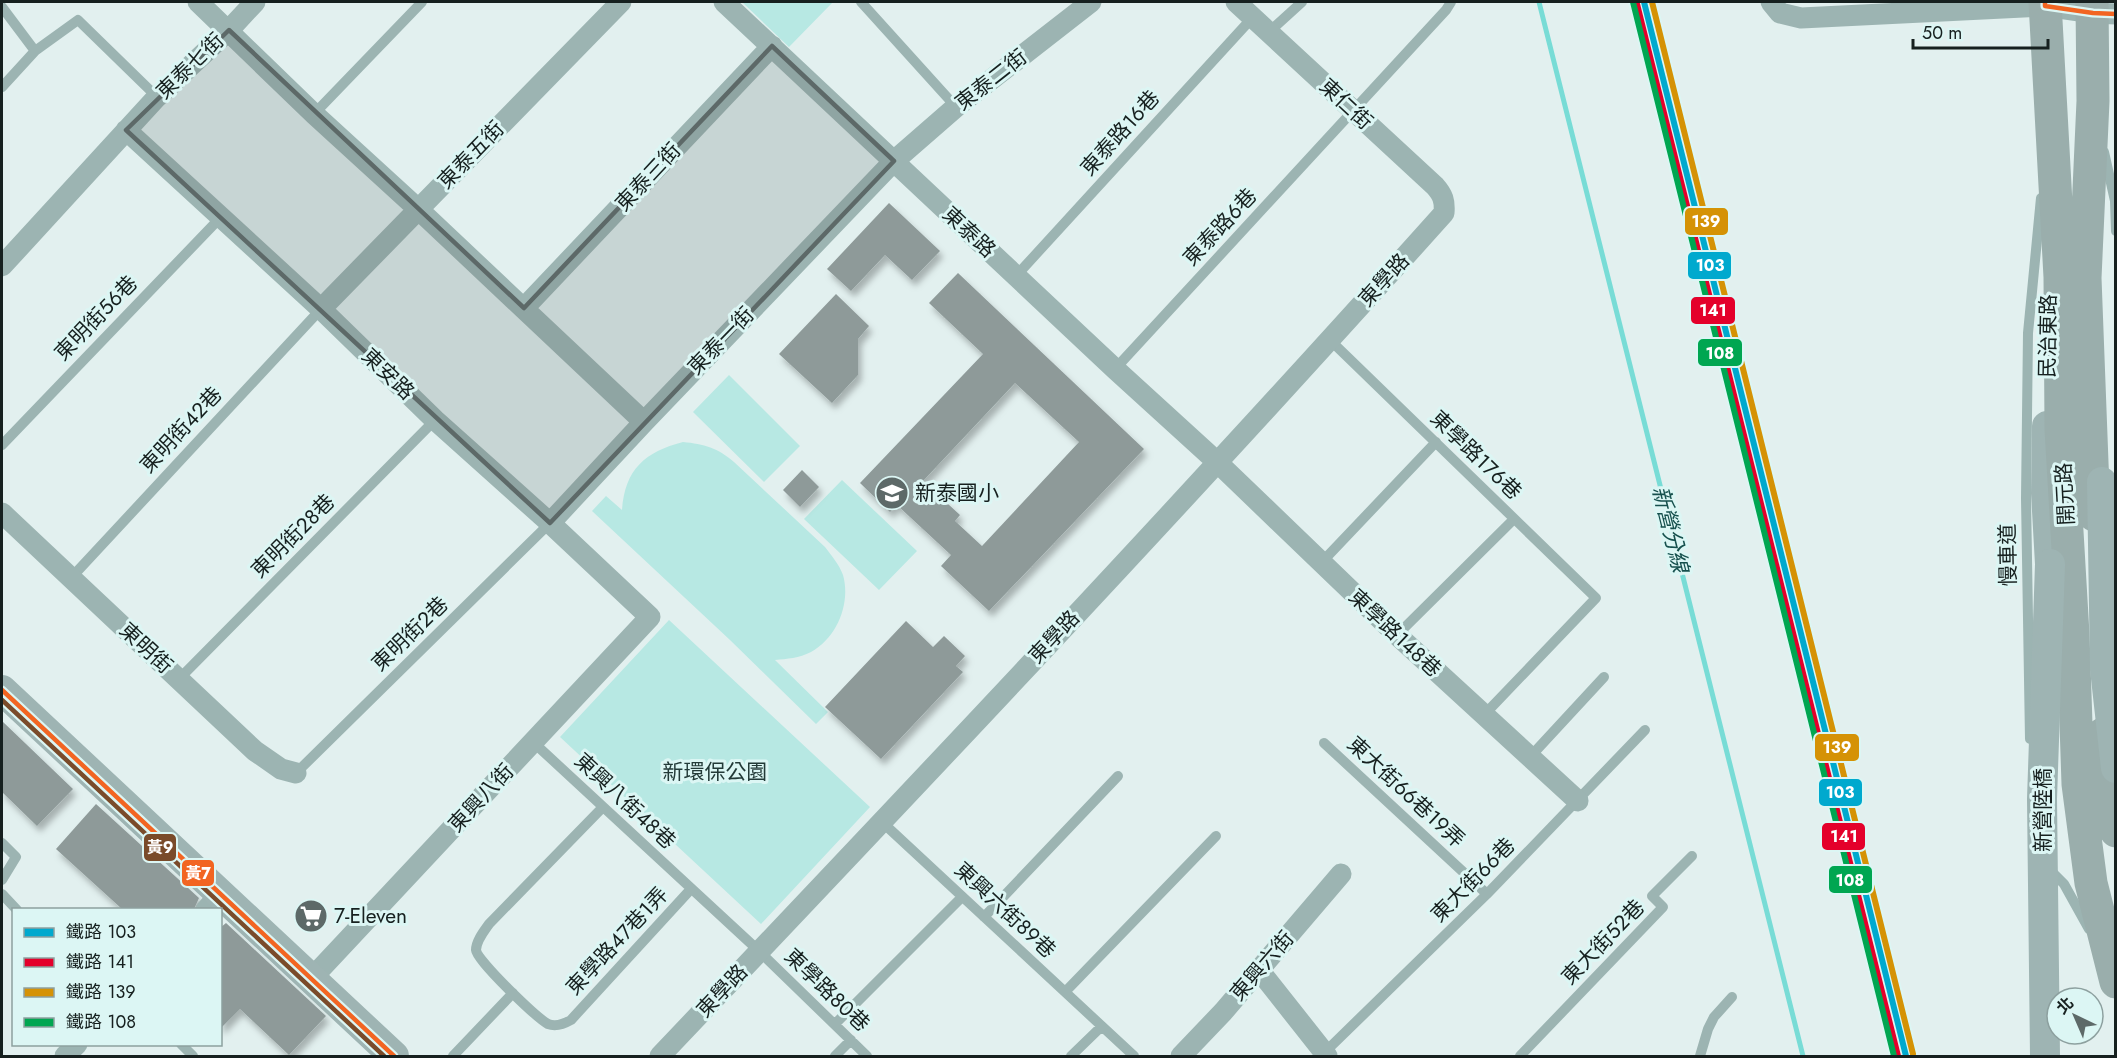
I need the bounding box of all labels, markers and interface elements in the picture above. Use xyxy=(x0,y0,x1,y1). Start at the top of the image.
scale bar xyxy=(1913,12,2048,50)
text: 50 m xyxy=(1922,20,1962,46)
street label: 東泰七街 xyxy=(149,26,231,106)
street label: 東泰二街 xyxy=(949,42,1033,118)
street label: 東仁街 xyxy=(1313,72,1379,136)
street label: 東泰路16巷 xyxy=(1074,84,1166,182)
street label: 東泰五街 xyxy=(431,114,511,196)
street label: 東泰三街 xyxy=(608,136,688,218)
street label: 東泰路6巷 xyxy=(1176,182,1264,272)
street label: 東泰路 xyxy=(936,200,1002,264)
line badge: 139 xyxy=(1684,207,1729,236)
text: 139 xyxy=(1692,210,1720,233)
street label: 東學路 xyxy=(1352,247,1416,313)
line badge: 103 xyxy=(1687,251,1732,280)
text: 103 xyxy=(1696,254,1724,277)
street label: 東明街56巷 xyxy=(48,269,144,367)
street label: 民治東路 xyxy=(2032,294,2064,378)
line badge: 141 xyxy=(1690,296,1736,325)
text: 141 xyxy=(1699,299,1727,322)
street label: 東泰一街 xyxy=(681,300,761,382)
line badge: 108 xyxy=(1697,338,1743,367)
street label: 東安路 xyxy=(355,341,421,407)
text: 108 xyxy=(1706,342,1734,365)
street label: 東明街42巷 xyxy=(133,380,229,480)
street label: 東學路176巷 xyxy=(1424,404,1528,506)
street label: 開元路 xyxy=(2048,462,2082,526)
school or university icon: 新泰國小 xyxy=(874,475,910,511)
place label: 新泰國小 xyxy=(915,478,999,508)
water label: 新營分線 xyxy=(1645,482,1698,578)
street label: 東明街28巷 xyxy=(244,487,342,585)
street label: 慢車道 xyxy=(1992,523,2024,587)
street label: 東學路148巷 xyxy=(1342,582,1448,684)
street label: 東明街2巷 xyxy=(365,590,455,678)
street label: 東學路 xyxy=(1022,604,1086,670)
street label: 東明街 xyxy=(113,616,179,680)
street label: 東大街66巷19弄 xyxy=(1341,730,1471,854)
line badge: 139 xyxy=(1814,733,1860,762)
text: 139 xyxy=(1823,736,1851,759)
street label: 東興八街48巷 xyxy=(568,746,682,856)
street label: 東興八街 xyxy=(441,757,521,839)
park label: 新環保公園 xyxy=(663,757,768,787)
street label: 新營陸橋 xyxy=(2028,768,2058,852)
line badge: 103 xyxy=(1818,778,1863,807)
text: 103 xyxy=(1826,781,1854,804)
line badge: 141 xyxy=(1821,822,1866,851)
text: 141 xyxy=(1830,825,1858,848)
street label: 東大街66巷 xyxy=(1424,831,1522,929)
line badge: 黃9 xyxy=(143,833,177,862)
text: 黃9 xyxy=(147,836,173,859)
street label: 東興六街89巷 xyxy=(948,855,1062,965)
line badge: 黃7 xyxy=(181,859,215,887)
text: 黃7 xyxy=(185,862,211,885)
line badge: 108 xyxy=(1828,865,1873,894)
text: 108 xyxy=(1836,869,1864,892)
street label: 東學路47巷1弄 xyxy=(559,880,675,1002)
street label: 東大街52巷 xyxy=(1555,893,1651,991)
supermarket icon: 7-Eleven xyxy=(293,898,329,934)
place label: 7-Eleven xyxy=(334,901,407,931)
legend xyxy=(12,908,222,1046)
text: 鐵路 103 xyxy=(66,919,136,945)
street label: 東興六街 xyxy=(1223,924,1301,1008)
street label: 東學路80巷 xyxy=(778,942,876,1038)
text: 鐵路 141 xyxy=(66,949,134,975)
street label: 東學路 xyxy=(690,958,754,1024)
text: 鐵路 139 xyxy=(66,979,136,1005)
north arrow xyxy=(2045,986,2105,1046)
text: 北 xyxy=(2051,992,2079,1019)
text: 鐵路 108 xyxy=(66,1009,136,1035)

